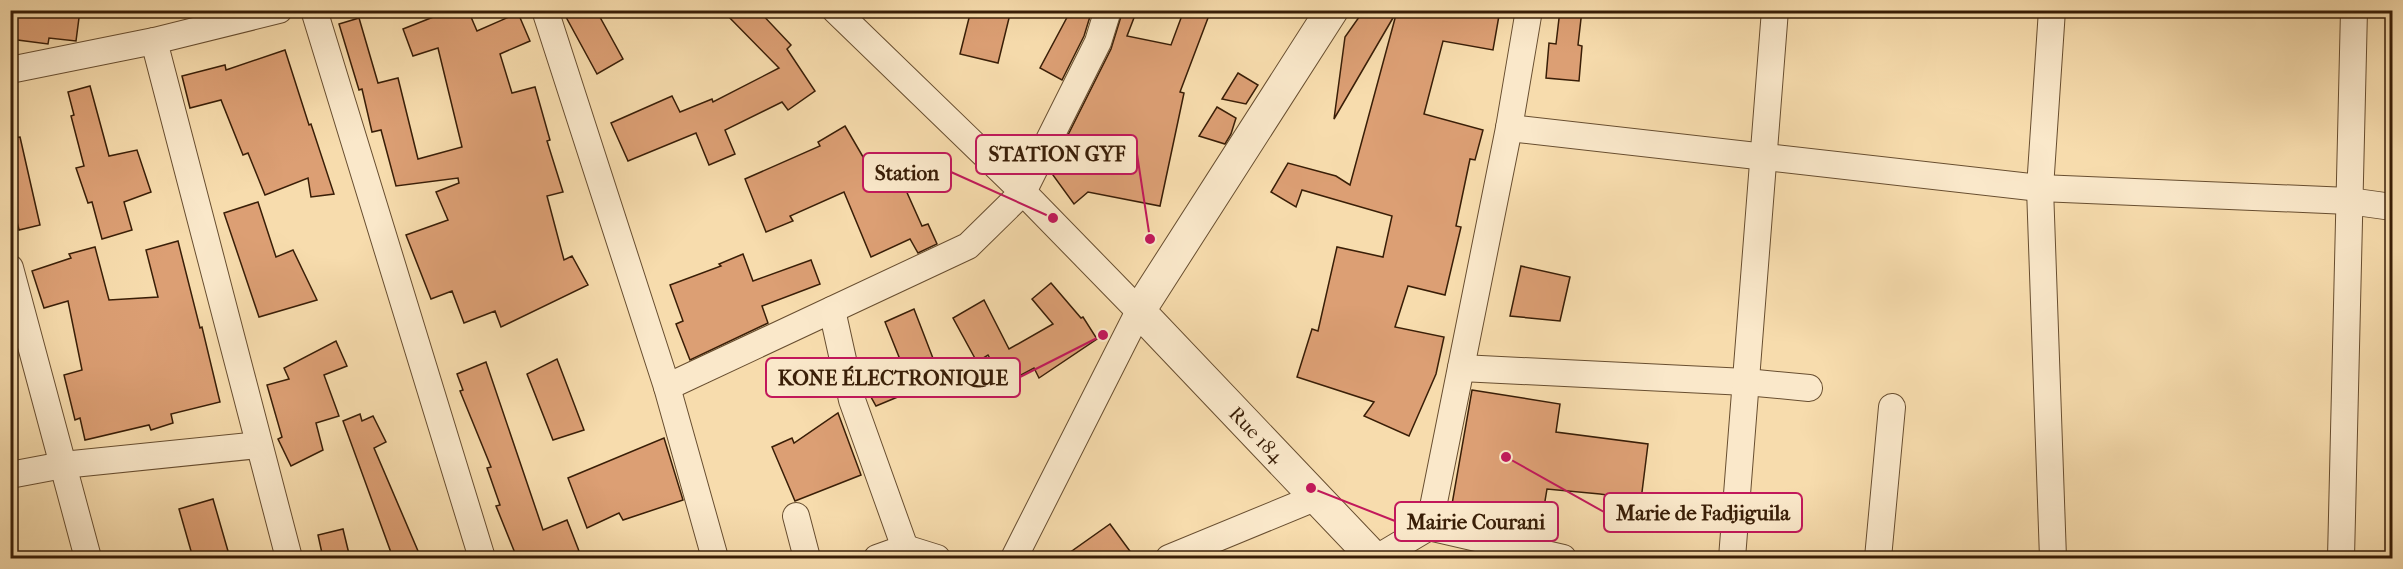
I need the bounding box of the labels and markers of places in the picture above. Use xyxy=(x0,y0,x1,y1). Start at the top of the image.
callout: STATION GYF xyxy=(976,135,1137,174)
callout: Station xyxy=(863,153,951,192)
callout: KONE ÉLECTRONIQUE xyxy=(766,358,1020,397)
callout: Marie de Fadjiguila xyxy=(1604,493,1802,532)
callout: Mairie Courani xyxy=(1395,502,1558,541)

